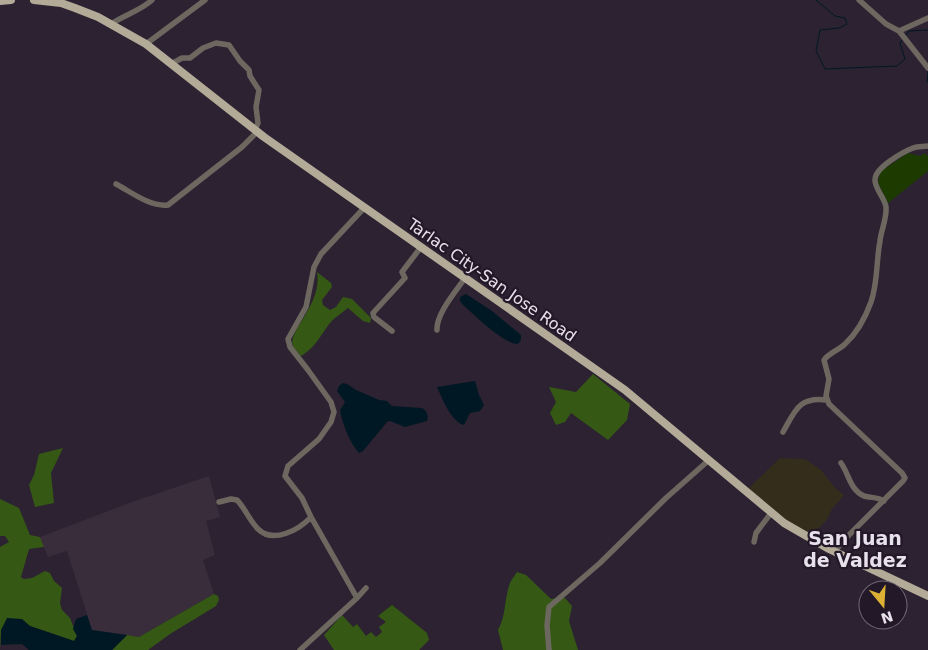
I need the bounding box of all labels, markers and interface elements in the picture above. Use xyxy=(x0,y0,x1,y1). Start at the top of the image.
street label: Tarlac City-San Jose Road xyxy=(403,214,580,346)
district label: San Juan de Valdez xyxy=(803,527,907,571)
north arrow xyxy=(858,580,908,630)
text: N xyxy=(879,608,895,627)

